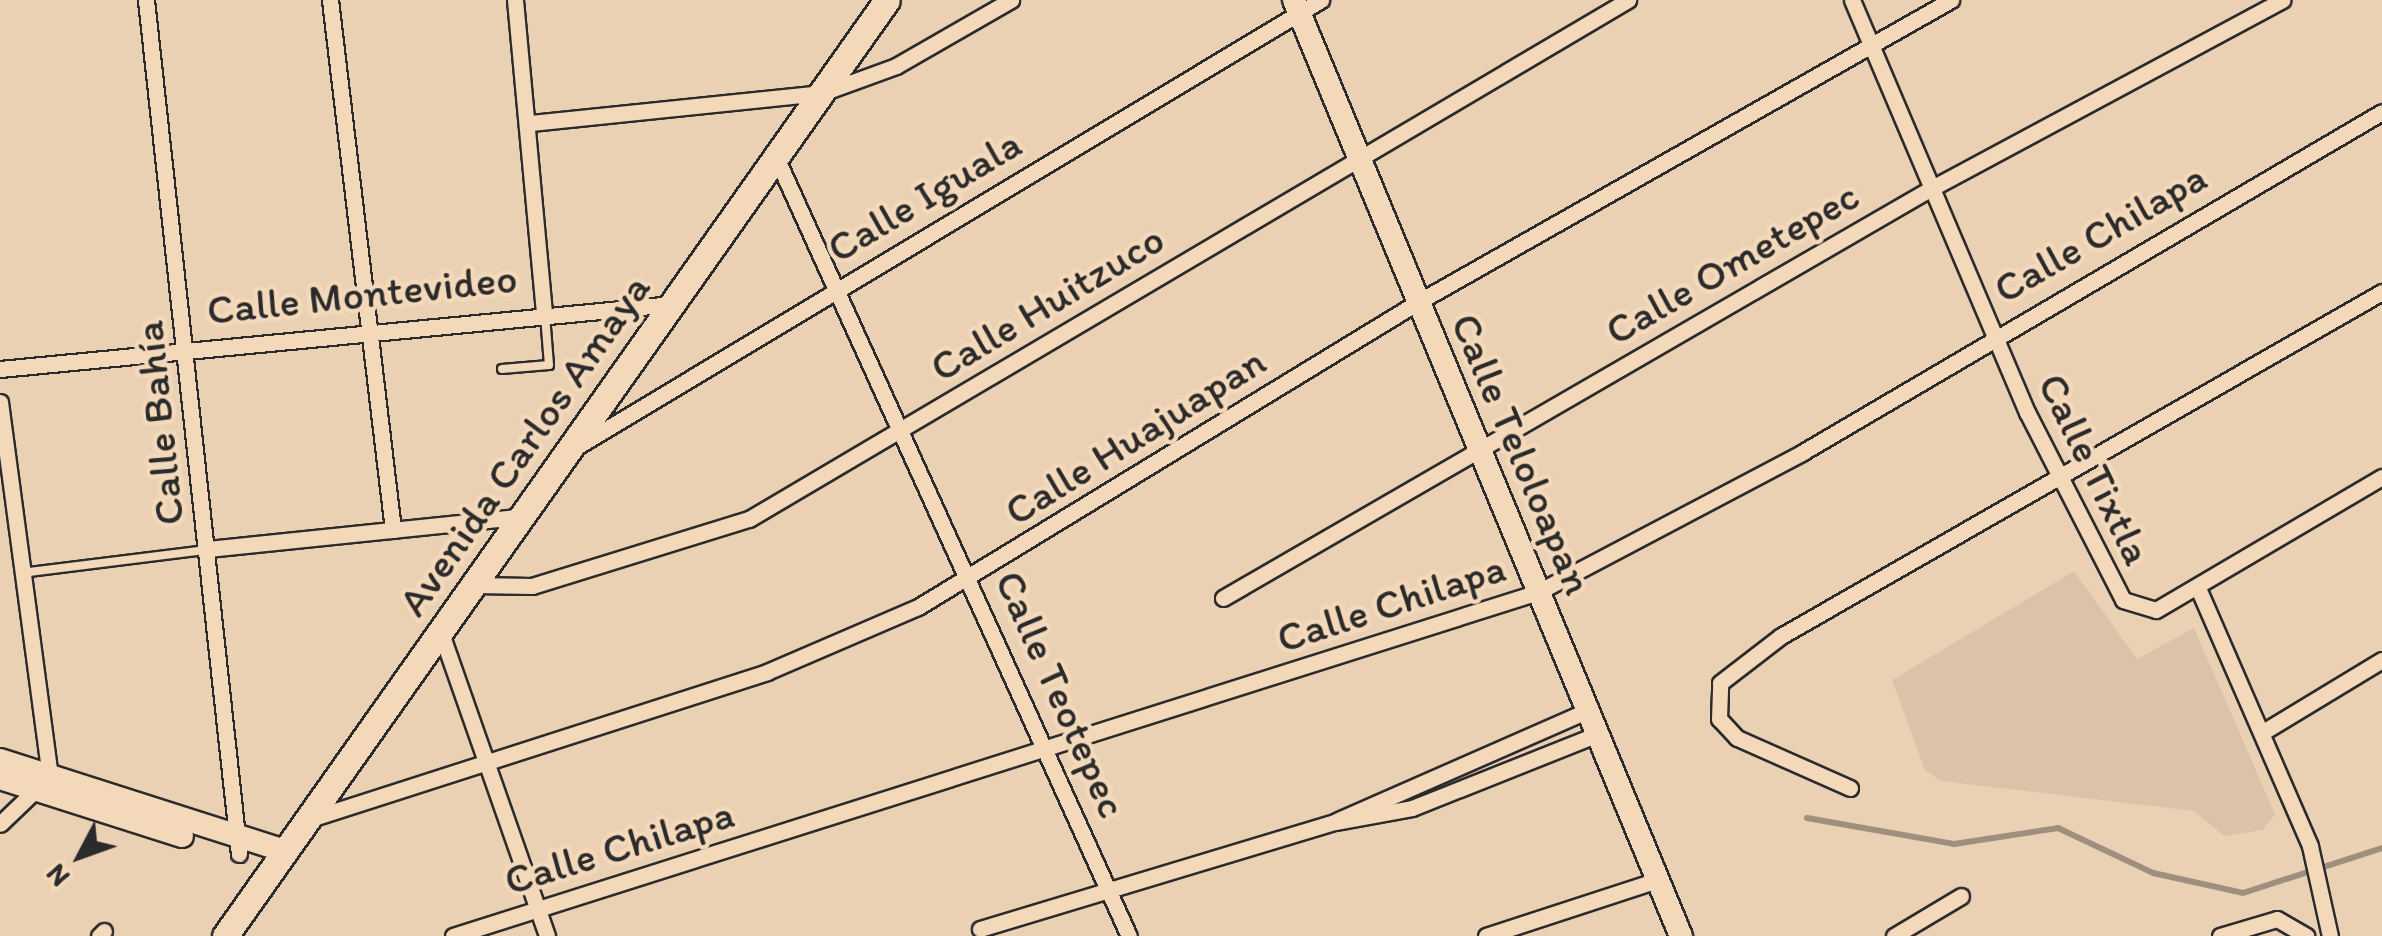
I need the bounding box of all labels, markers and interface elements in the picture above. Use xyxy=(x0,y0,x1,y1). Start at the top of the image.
street label: Calle Iguala xyxy=(818,119,1030,273)
street label: Calle Chilapa xyxy=(1984,151,2216,315)
street label: Calle Ometepec xyxy=(1596,170,1868,356)
street label: Calle Huitzuco xyxy=(921,213,1173,393)
street label: Calle Montevideo xyxy=(205,253,519,335)
street label: Avenida Carlos Amaya xyxy=(387,265,661,625)
street label: Calle Teloloapan xyxy=(1441,308,1603,600)
street label: Calle Bahía xyxy=(123,318,195,528)
street label: Calle Huajuapan xyxy=(996,336,1274,536)
street label: Calle Tixtla xyxy=(2027,366,2163,572)
street label: Calle Chilapa xyxy=(1270,542,1512,664)
street label: Calle Teotepec xyxy=(985,565,1137,823)
street label: Calle Chilapa xyxy=(497,788,741,906)
north arrow xyxy=(30,806,130,906)
text: N xyxy=(38,857,76,894)

